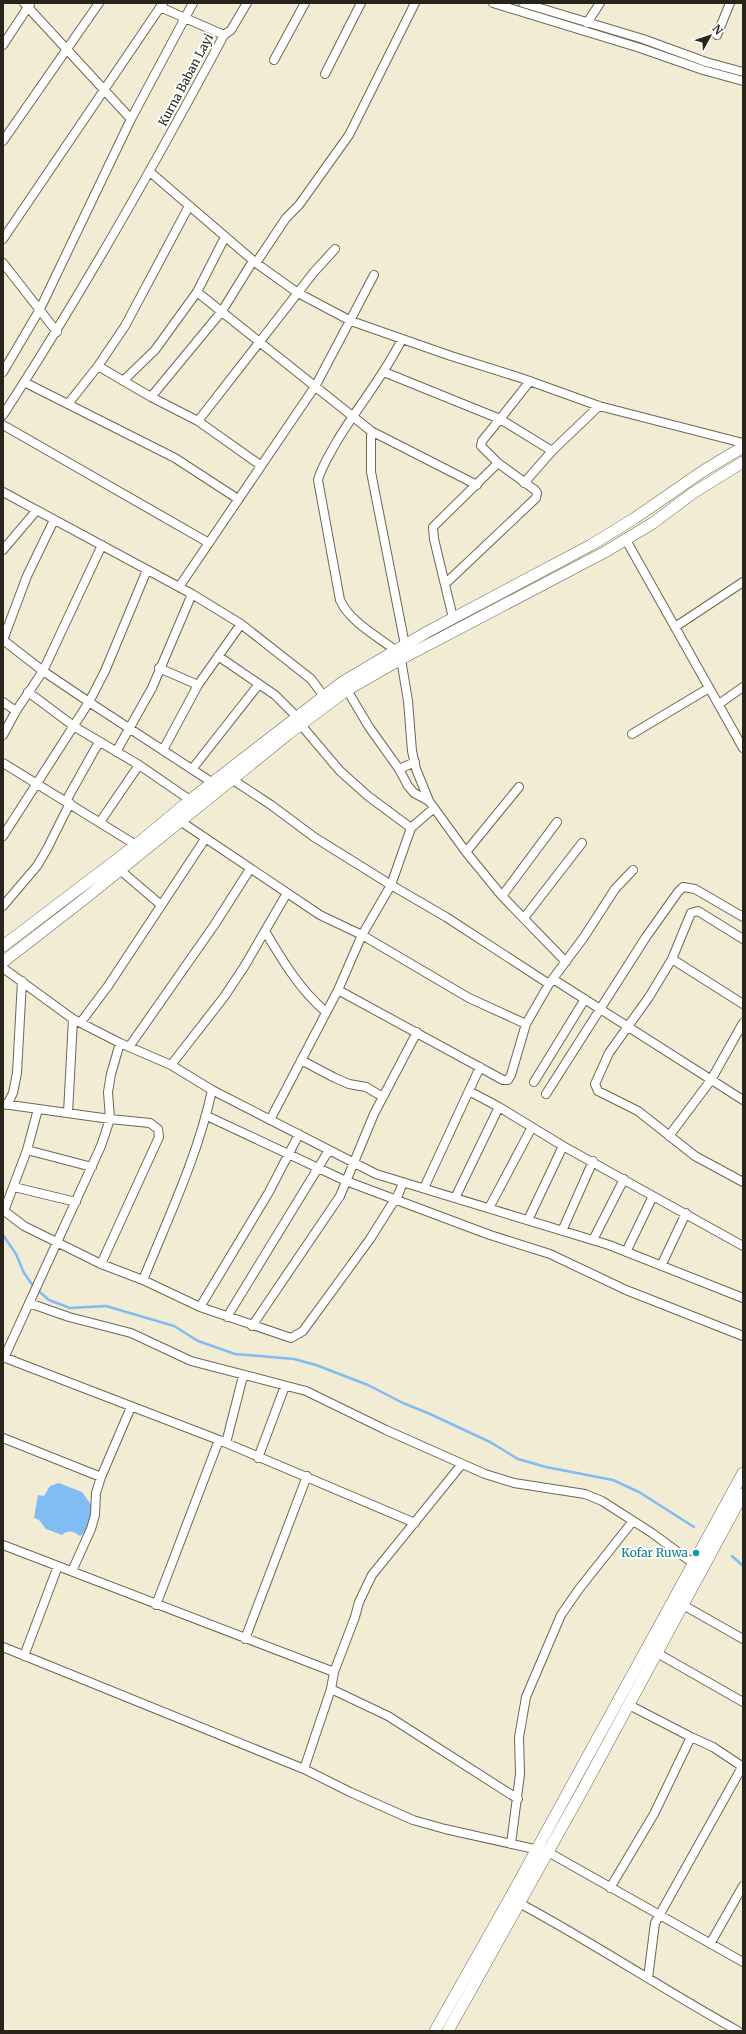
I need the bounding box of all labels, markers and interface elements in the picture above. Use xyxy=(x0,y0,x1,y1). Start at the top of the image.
north arrow xyxy=(690,16,730,56)
text: N xyxy=(710,22,726,38)
street label: Kurna Baban Layi xyxy=(155,31,216,129)
place label: Kofar Ruwa xyxy=(621,1545,689,1560)
marker: Kofar Ruwa xyxy=(691,1548,701,1558)

